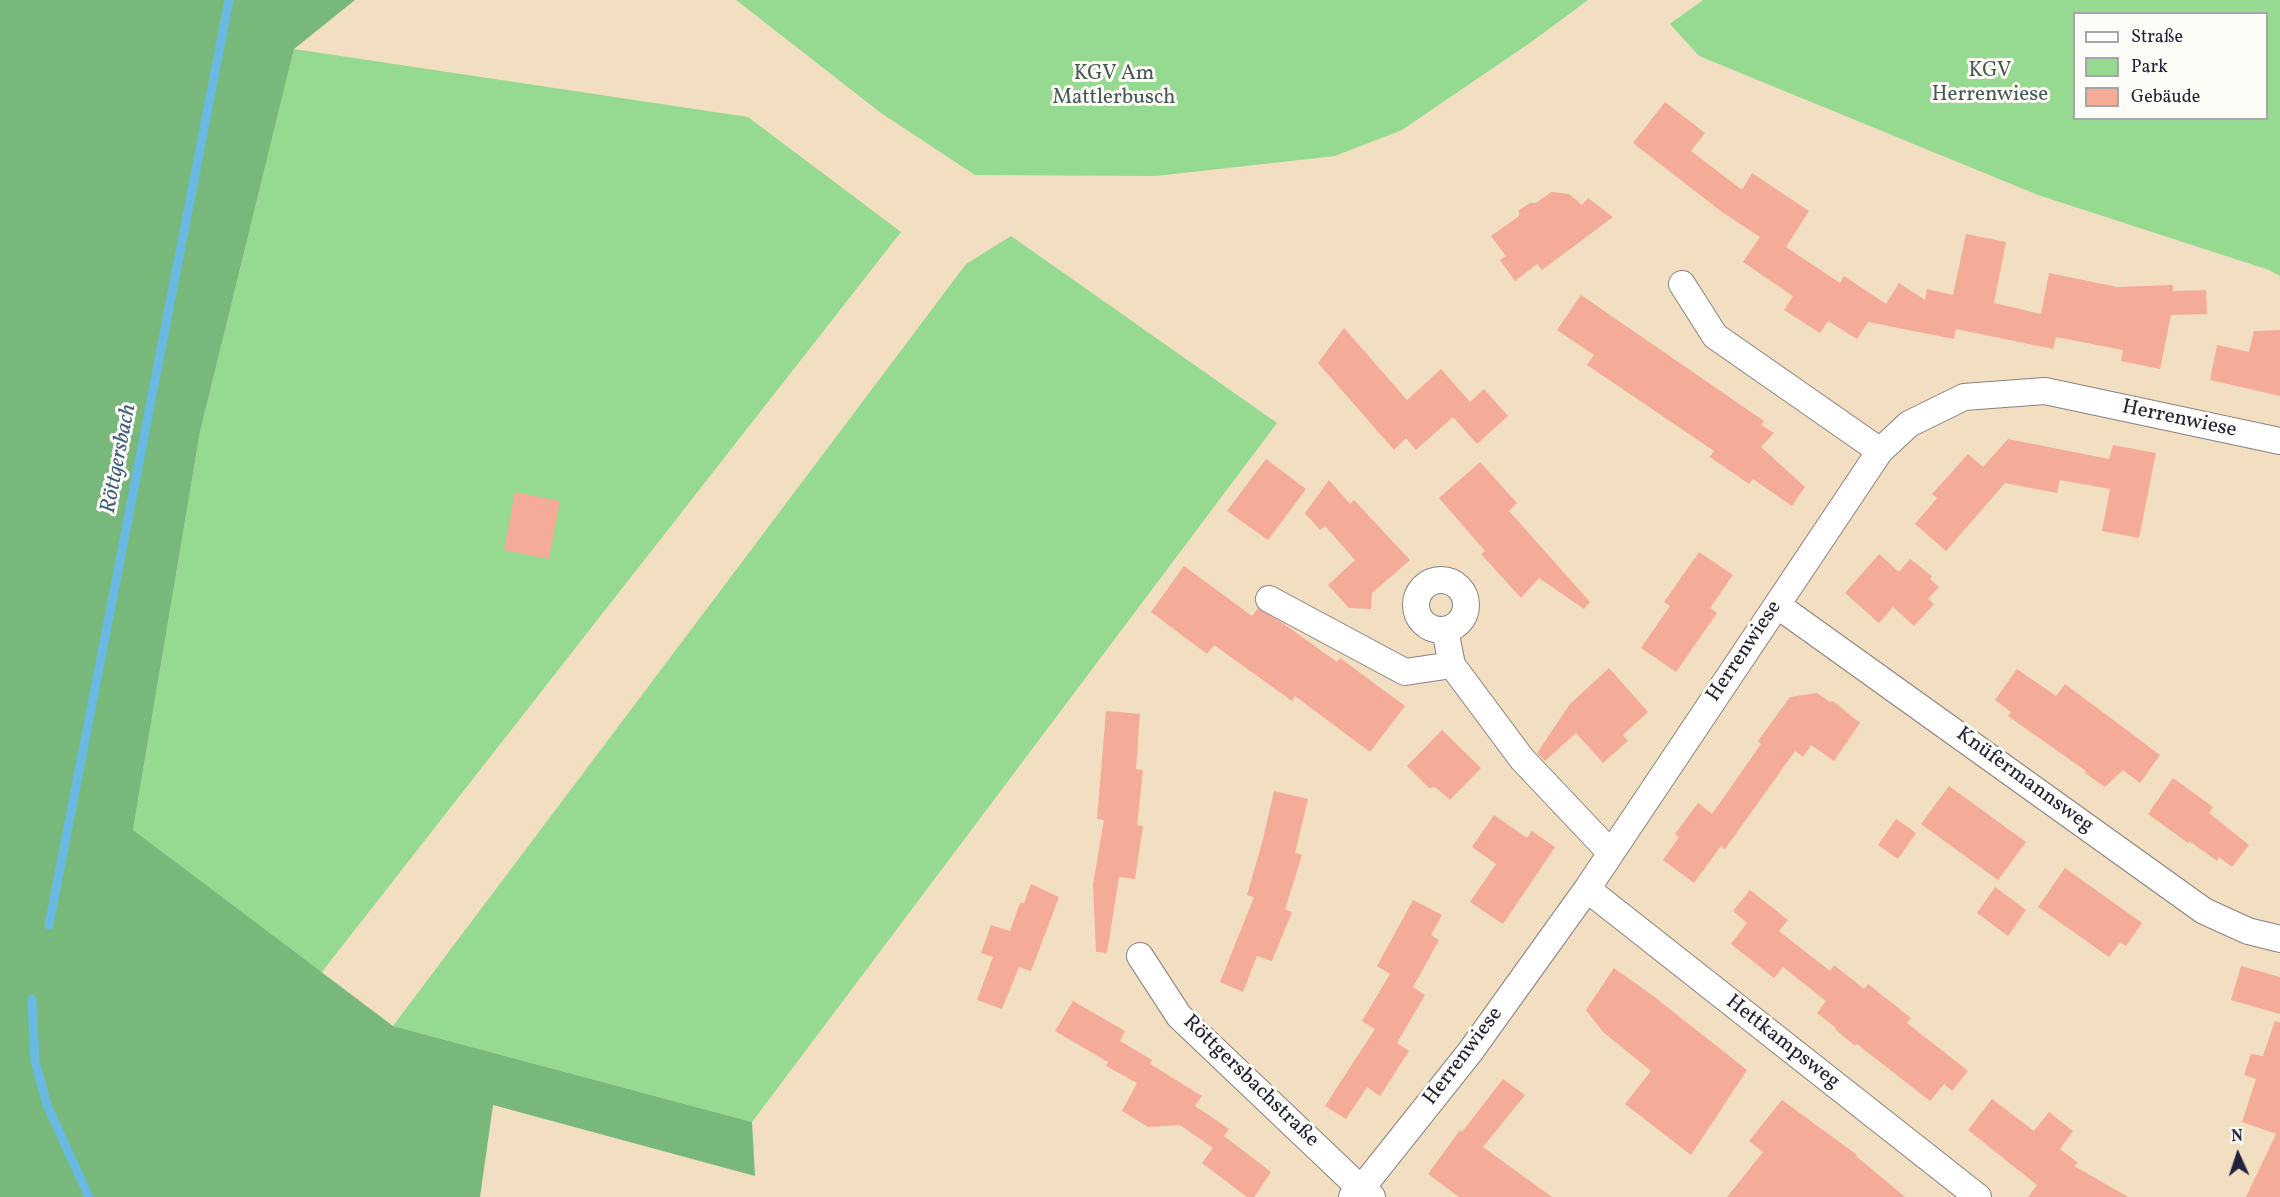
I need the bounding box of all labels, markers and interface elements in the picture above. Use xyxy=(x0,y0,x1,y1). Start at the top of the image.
legend xyxy=(2073,12,2268,120)
text: Straße xyxy=(2131,25,2183,50)
text: Park xyxy=(2131,55,2168,80)
park label: KGV Herrenwiese xyxy=(1932,59,2048,109)
park label: KGV Am Mattlerbusch xyxy=(1053,62,1175,112)
text: Gebäude xyxy=(2131,85,2200,110)
street label: Herrenwiese xyxy=(2119,396,2239,444)
water label: Röttgersbach xyxy=(97,402,143,516)
street label: Herrenwiese xyxy=(1702,597,1788,707)
street label: Knüfermannsweg xyxy=(1950,723,2098,839)
street label: Hettkampsweg xyxy=(1720,991,1844,1095)
street label: Herrenwiese xyxy=(1419,1003,1509,1111)
street label: Röttgersbachstraße xyxy=(1177,1011,1323,1153)
north arrow xyxy=(2208,1125,2268,1185)
text: N xyxy=(2231,1126,2243,1148)

